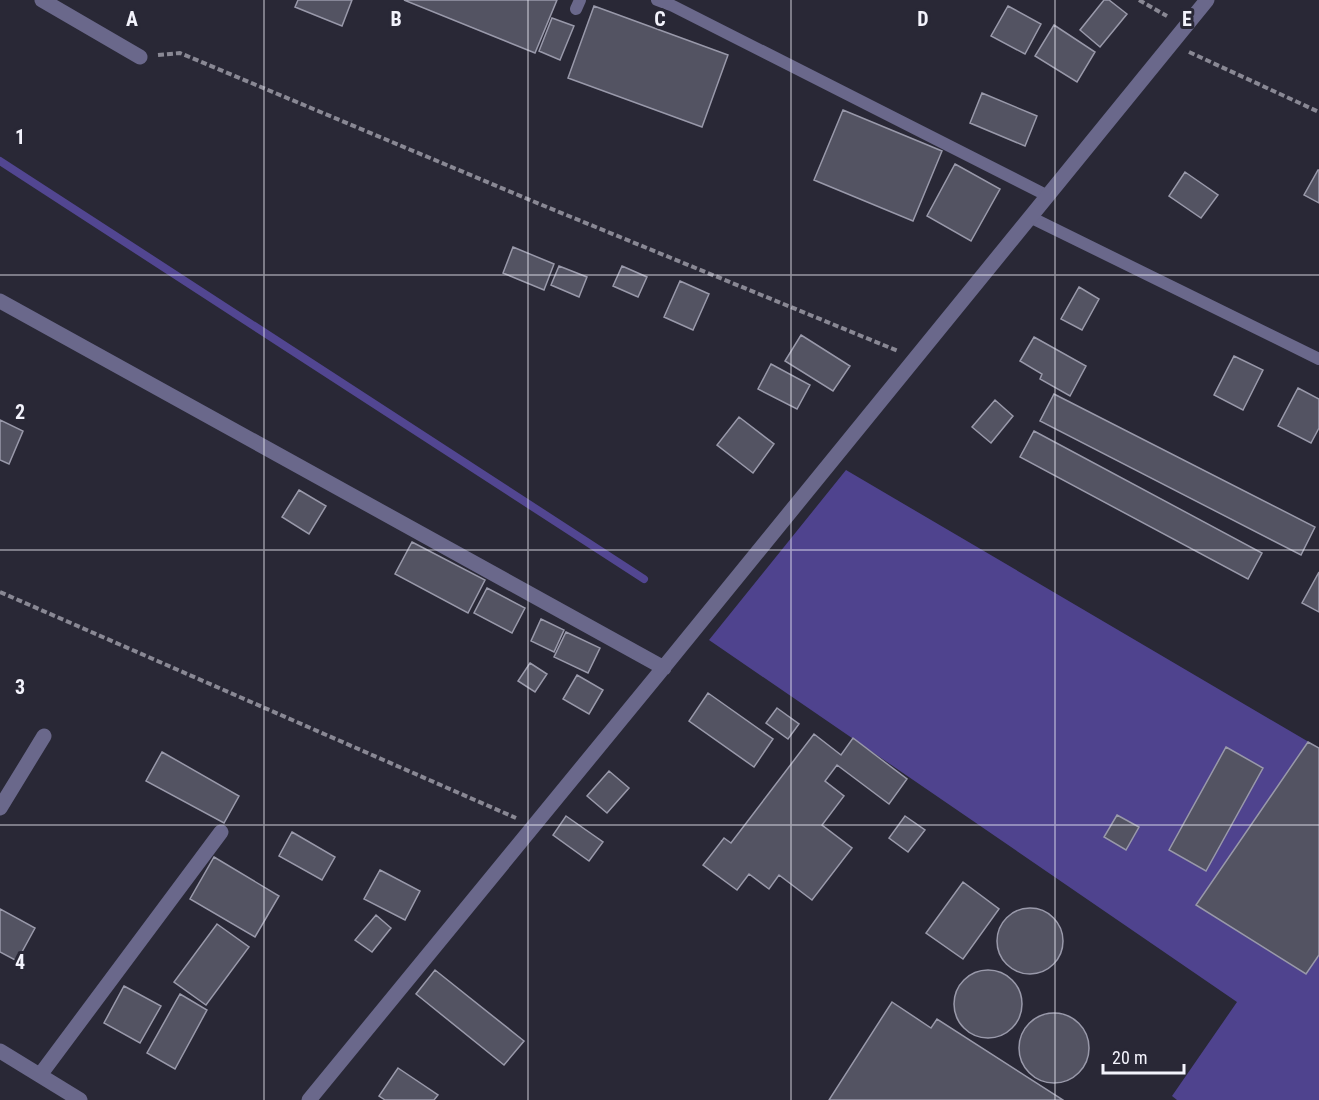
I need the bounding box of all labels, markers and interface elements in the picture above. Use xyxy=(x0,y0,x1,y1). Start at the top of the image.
text: A xyxy=(126,7,138,31)
text: B xyxy=(390,7,402,31)
text: C xyxy=(654,7,666,31)
text: D xyxy=(917,7,929,31)
text: E xyxy=(1182,7,1192,31)
text: 1 xyxy=(15,125,25,149)
text: 2 xyxy=(15,400,25,424)
text: 3 xyxy=(15,675,25,699)
text: 4 xyxy=(15,950,25,974)
scale bar xyxy=(1103,1037,1184,1075)
text: 20 m xyxy=(1112,1047,1147,1068)

